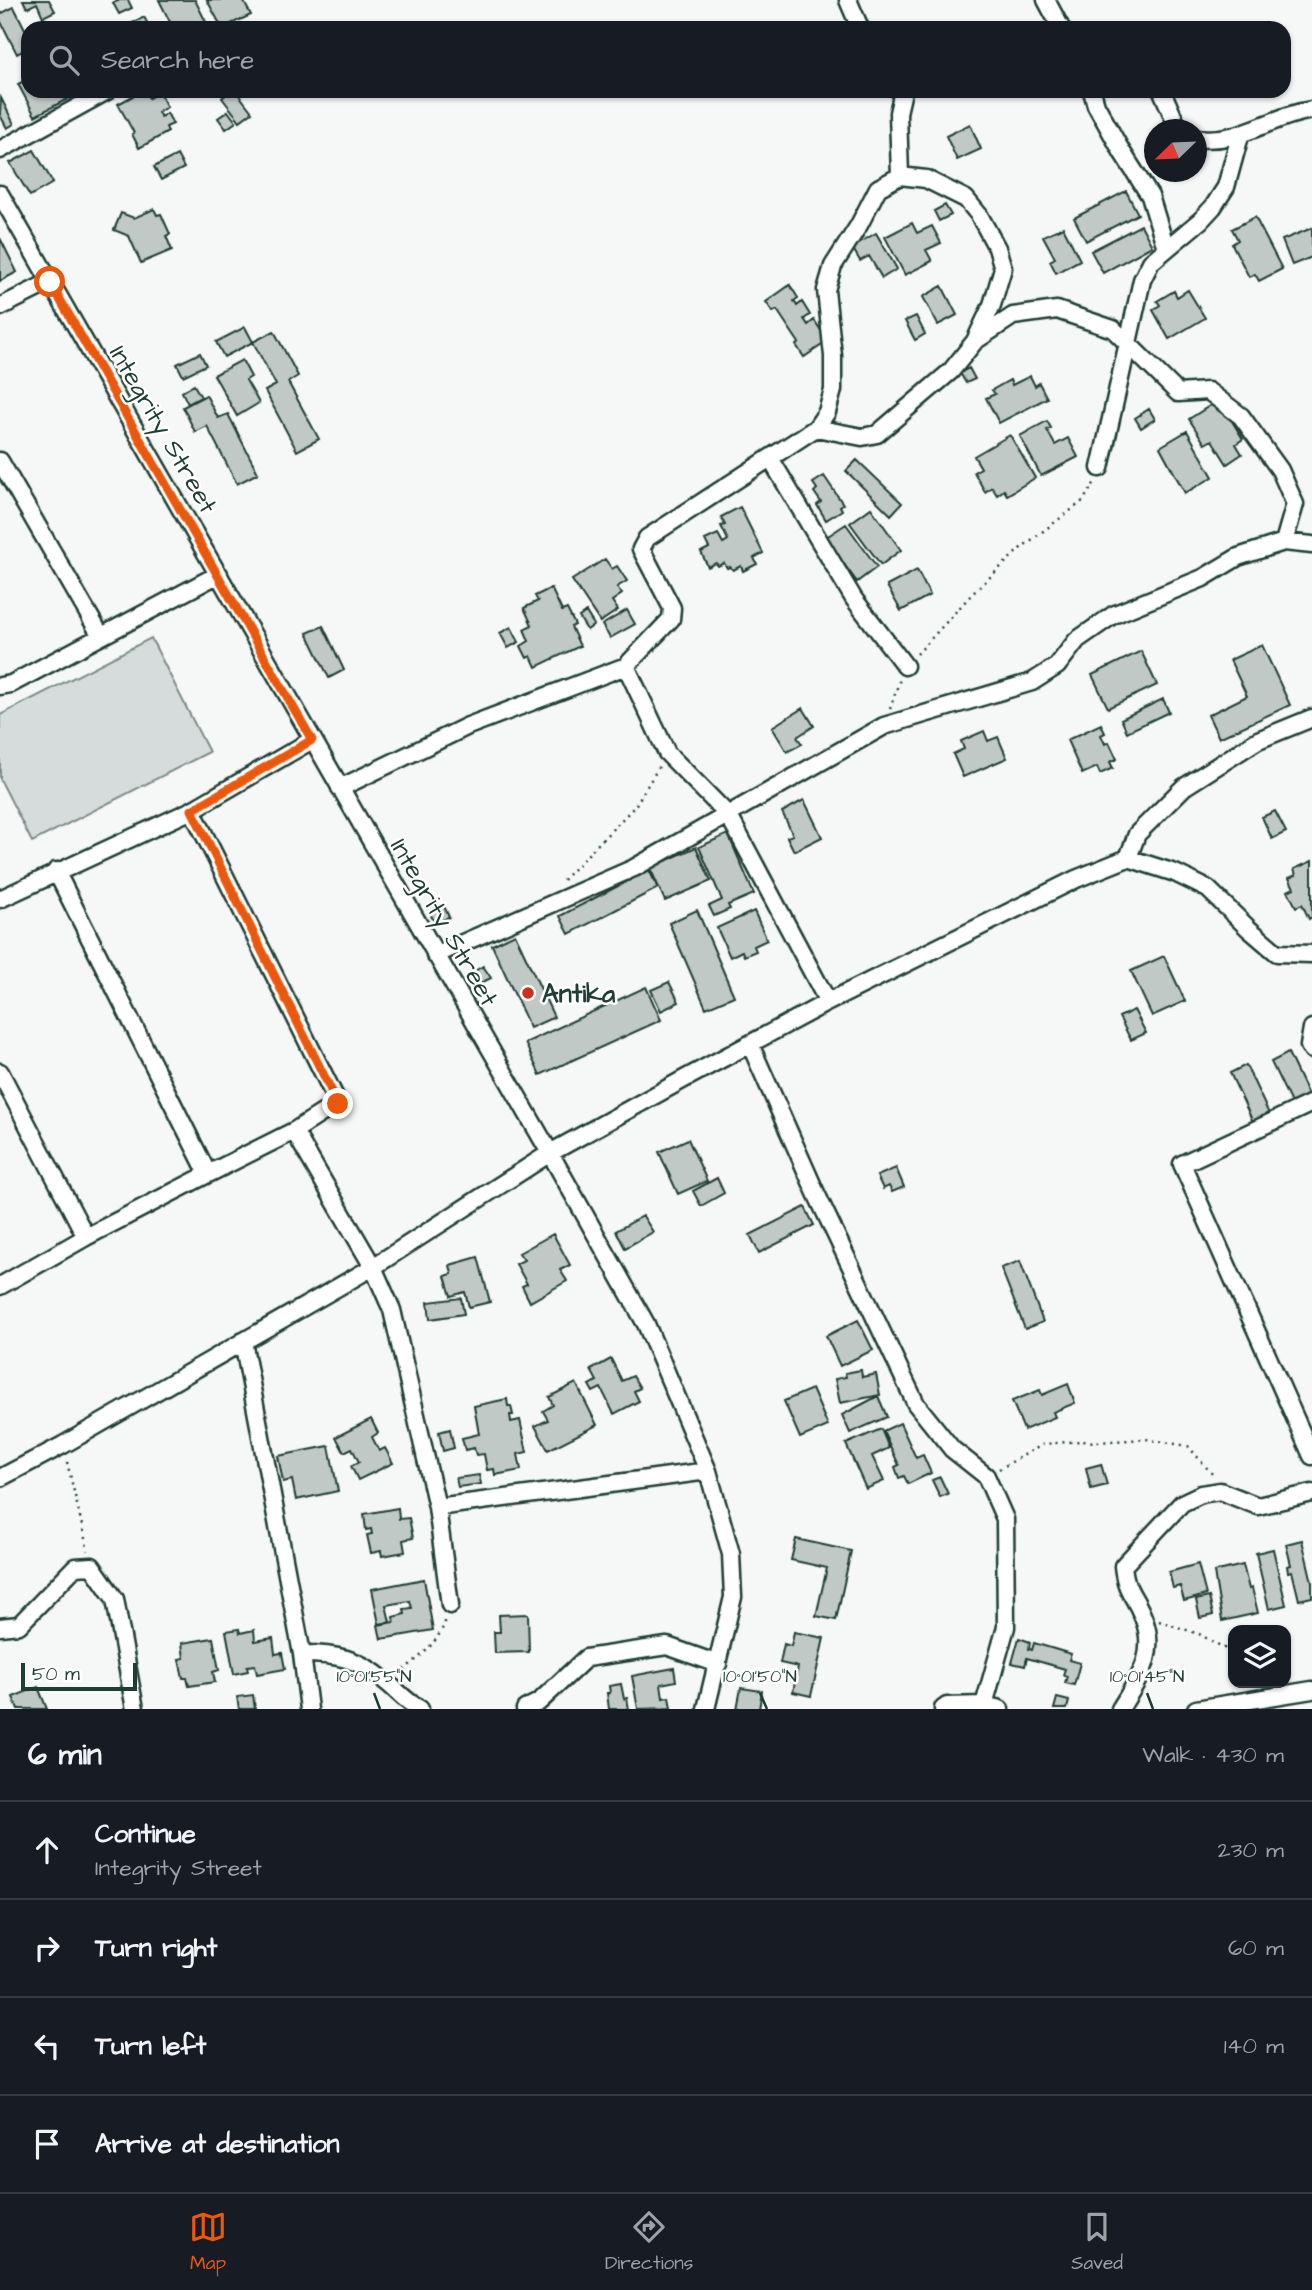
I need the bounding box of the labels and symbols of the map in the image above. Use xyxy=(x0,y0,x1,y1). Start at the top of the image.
north arrow xyxy=(1144,119,1207,182)
route start xyxy=(34,266,65,297)
street label: Integrity Street xyxy=(99,339,226,522)
street label: Integrity Street xyxy=(380,832,507,1015)
place label: Antika xyxy=(542,976,616,1012)
marker: Antika xyxy=(520,985,536,1001)
route end xyxy=(322,1088,353,1119)
scale bar xyxy=(21,1660,136,1692)
text: 10°01'55"N xyxy=(336,1664,412,1689)
text: 10°01'50"N xyxy=(723,1664,797,1689)
text: 10°01'45"N xyxy=(1110,1664,1184,1689)

